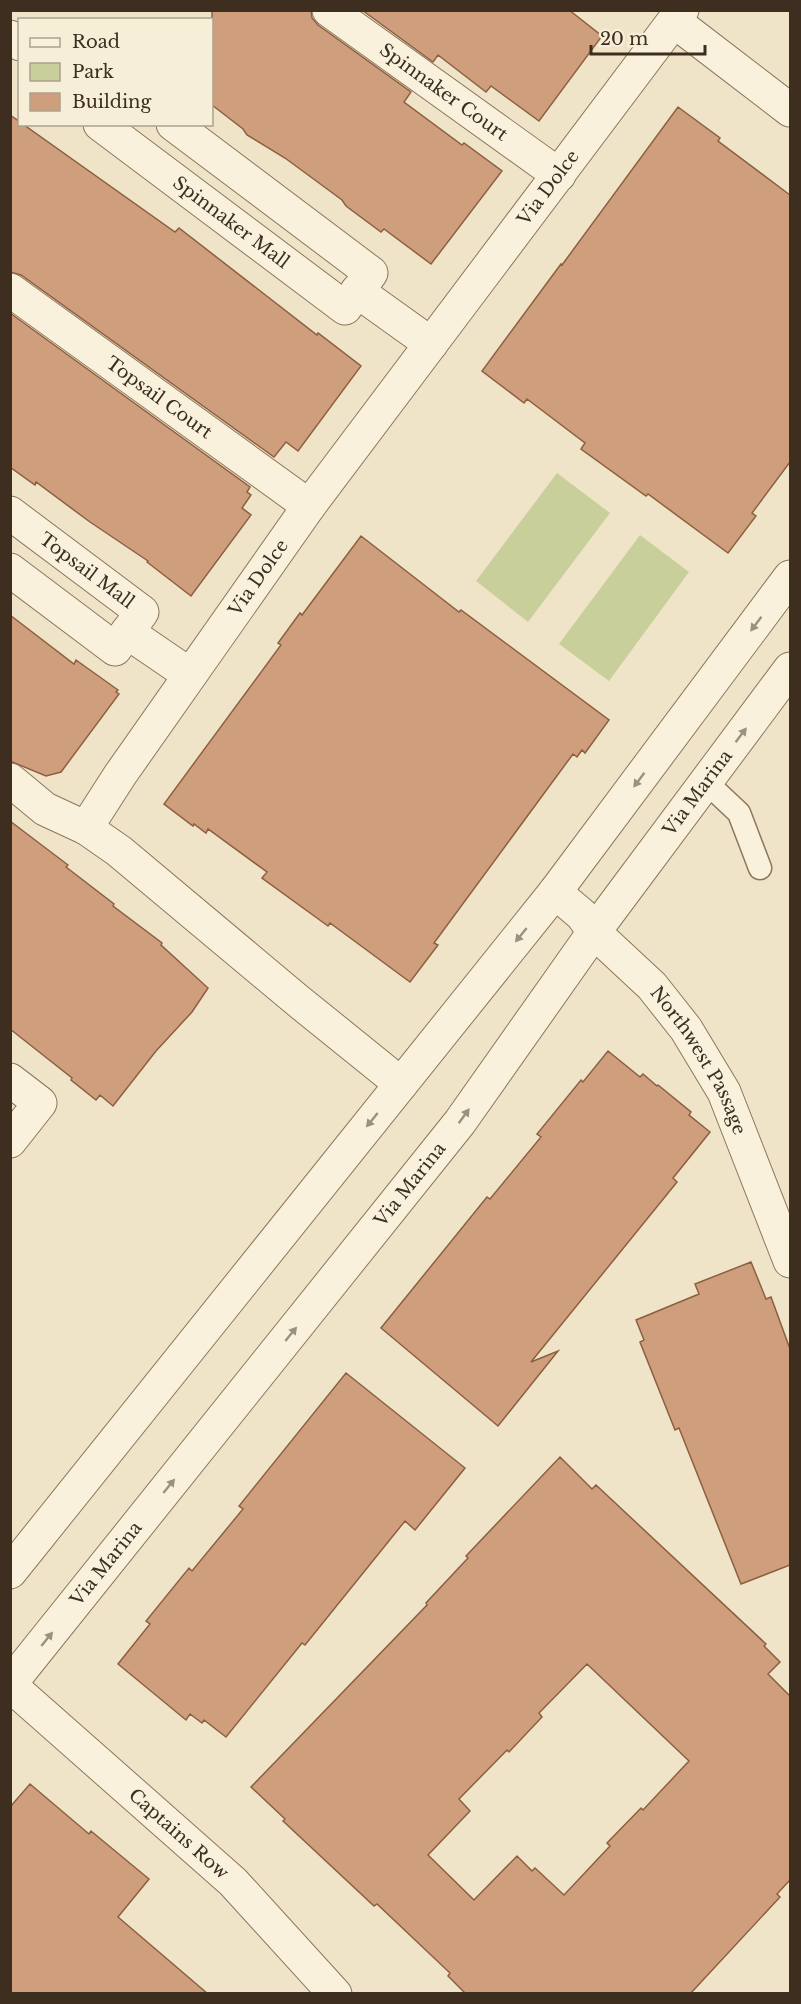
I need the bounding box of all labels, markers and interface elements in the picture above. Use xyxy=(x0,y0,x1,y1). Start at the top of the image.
legend xyxy=(18,18,213,126)
scale bar xyxy=(591,18,705,56)
text: 20 m xyxy=(600,28,648,50)
text: Road xyxy=(72,31,120,53)
street label: Spinnaker Court xyxy=(375,39,512,146)
text: Park xyxy=(72,61,114,83)
text: Building xyxy=(72,91,151,113)
street label: Via Dolce xyxy=(512,146,584,231)
street label: Spinnaker Mall xyxy=(169,172,294,273)
street label: Topsail Court xyxy=(102,352,217,444)
street label: Topsail Mall xyxy=(35,528,139,613)
street label: Via Dolce xyxy=(224,535,293,621)
one-way arrow xyxy=(749,616,762,632)
one-way arrow xyxy=(735,728,747,744)
street label: Via Marina xyxy=(658,745,737,841)
one-way arrow xyxy=(633,772,645,788)
one-way arrow xyxy=(515,928,527,943)
street label: Northwest Passage xyxy=(646,982,751,1138)
one-way arrow xyxy=(458,1108,470,1123)
one-way arrow xyxy=(366,1112,379,1128)
street label: Via Marina xyxy=(369,1138,450,1232)
one-way arrow xyxy=(284,1326,297,1342)
one-way arrow xyxy=(162,1479,175,1494)
street label: Via Marina xyxy=(65,1517,147,1611)
one-way arrow xyxy=(41,1631,54,1647)
street label: Captains Row xyxy=(124,1784,234,1884)

